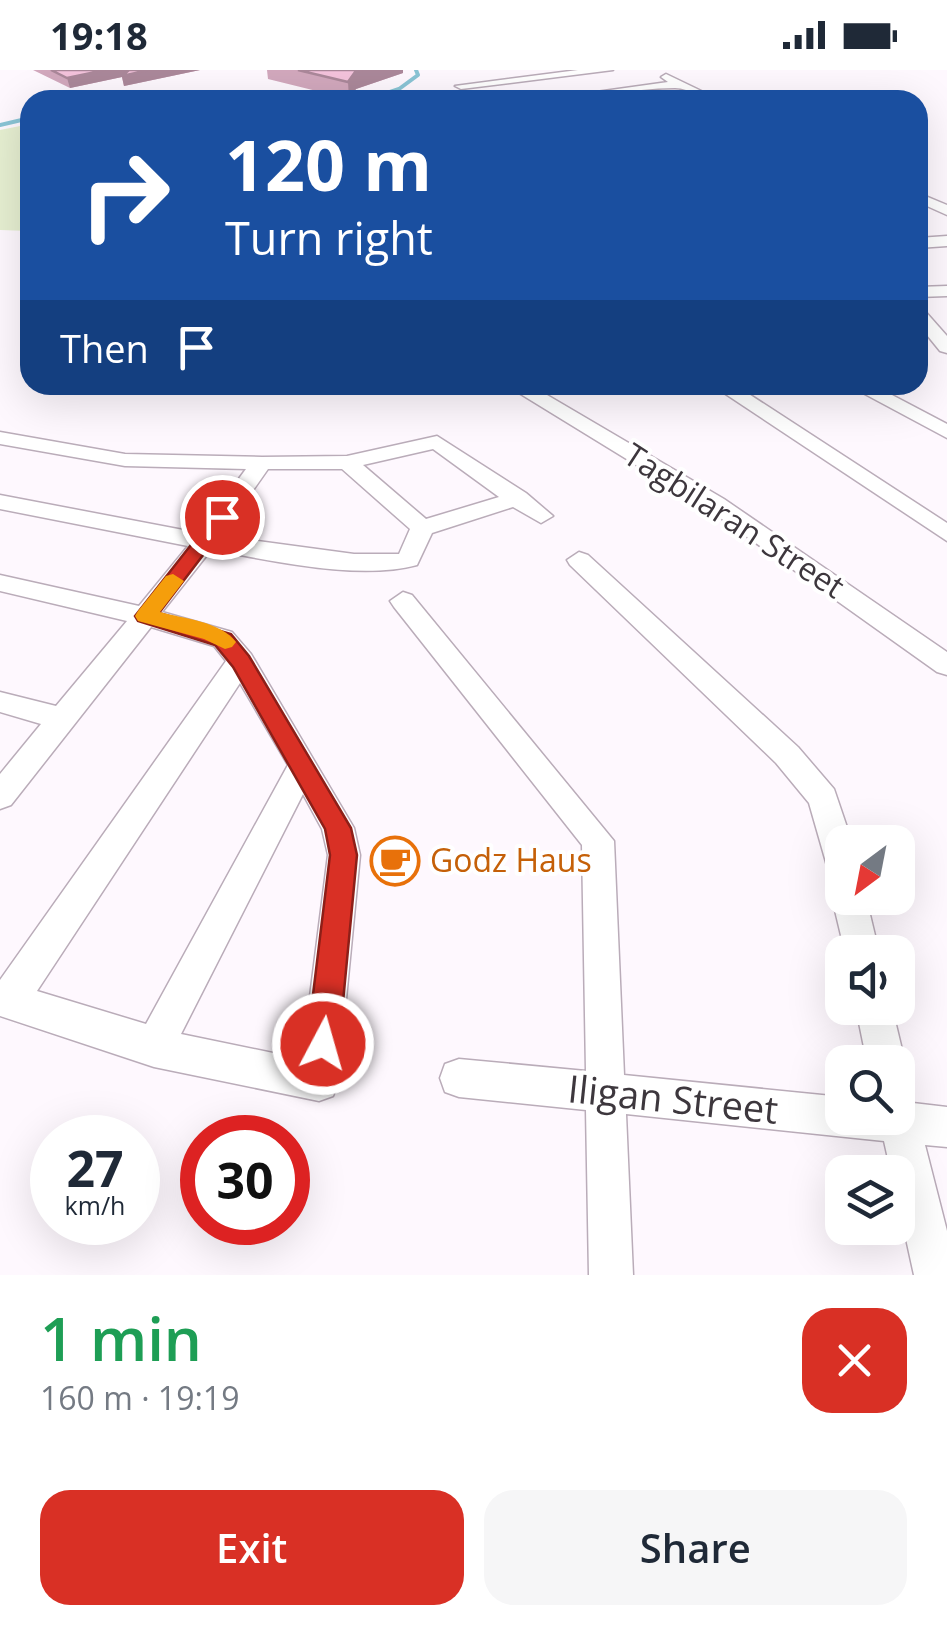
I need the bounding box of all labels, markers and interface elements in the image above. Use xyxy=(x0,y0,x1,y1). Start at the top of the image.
text: 19:18 xyxy=(50,9,148,61)
text: 120 m xyxy=(225,116,432,212)
icon: right xyxy=(60,130,190,260)
text: Turn right xyxy=(225,207,433,268)
icon: arrive xyxy=(169,320,224,375)
text: Then xyxy=(60,322,149,374)
street label: Tagbilaran Street xyxy=(616,432,853,607)
pin xyxy=(180,475,265,560)
icon: arrive xyxy=(195,490,250,545)
north arrow xyxy=(825,825,915,915)
map controls xyxy=(825,825,915,1245)
cafe icon: Godz Haus xyxy=(369,835,421,887)
place label: Godz Haus xyxy=(430,838,592,881)
button: sound xyxy=(825,935,915,1025)
position arrow xyxy=(271,992,375,1096)
button: search xyxy=(825,1045,915,1135)
street label: Iligan Street xyxy=(566,1061,781,1135)
speed limit sign: 30 xyxy=(180,1115,310,1245)
text: 27 xyxy=(66,1134,124,1202)
button: layers xyxy=(825,1155,915,1245)
text: km/h xyxy=(65,1188,125,1222)
text: 1 min xyxy=(40,1297,202,1379)
button: close xyxy=(802,1308,907,1413)
text: 160 m · 19:19 xyxy=(40,1376,239,1419)
button: Exit xyxy=(40,1490,464,1605)
button: Share xyxy=(484,1490,907,1605)

